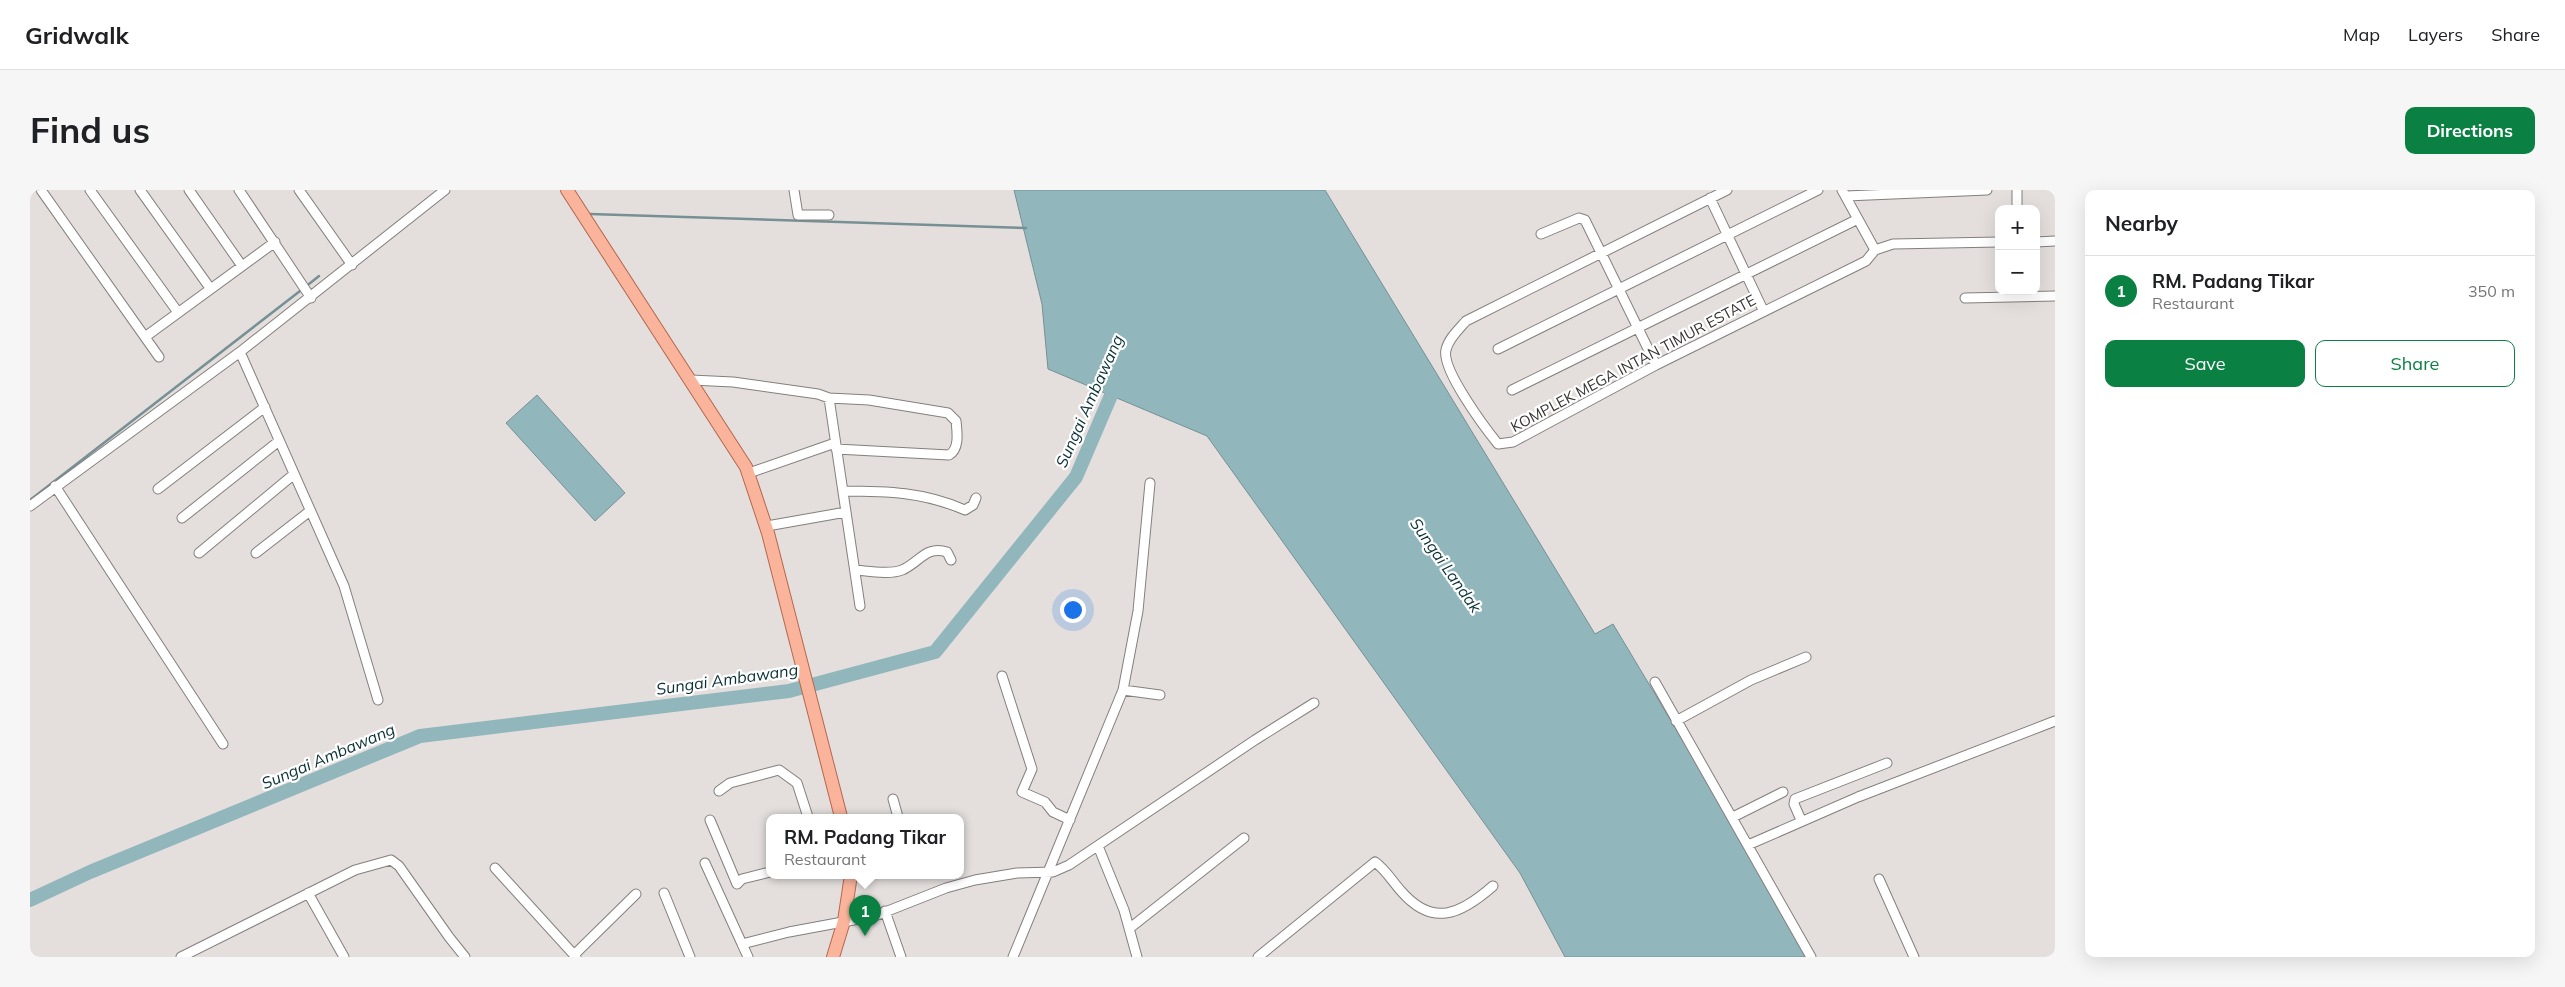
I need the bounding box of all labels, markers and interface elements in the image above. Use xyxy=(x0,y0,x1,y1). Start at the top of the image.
text: Gridwalk xyxy=(25,20,129,50)
text: Map xyxy=(2343,23,2380,46)
text: Layers xyxy=(2408,23,2463,46)
text: Share xyxy=(2491,23,2540,46)
button: Directions xyxy=(2405,107,2535,154)
text: Find us xyxy=(30,108,150,152)
map controls xyxy=(1995,205,2040,295)
button: + xyxy=(1995,205,2040,250)
text: Nearby xyxy=(2105,210,2178,236)
button: − xyxy=(1995,250,2040,295)
text: RM. Padang Tikar xyxy=(2152,269,2314,293)
text: 1 xyxy=(2116,281,2126,301)
text: 350 m xyxy=(2468,281,2515,301)
street label: KOMPLEK MEGA INTAN TIMUR ESTATE xyxy=(1507,290,1759,436)
text: Restaurant xyxy=(2152,293,2234,313)
water label: Sungai Ambawang xyxy=(1051,331,1127,470)
button: Save xyxy=(2105,340,2305,387)
button: Share xyxy=(2315,340,2515,387)
water label: Sungai Landak xyxy=(1406,514,1486,617)
your location xyxy=(1060,597,1086,623)
water label: Sungai Ambawang xyxy=(655,659,800,699)
water label: Sungai Ambawang xyxy=(258,719,398,793)
popup xyxy=(766,814,964,879)
text: RM. Padang Tikar xyxy=(784,825,946,849)
text: Restaurant xyxy=(784,849,866,869)
pin: 1 xyxy=(849,895,881,936)

